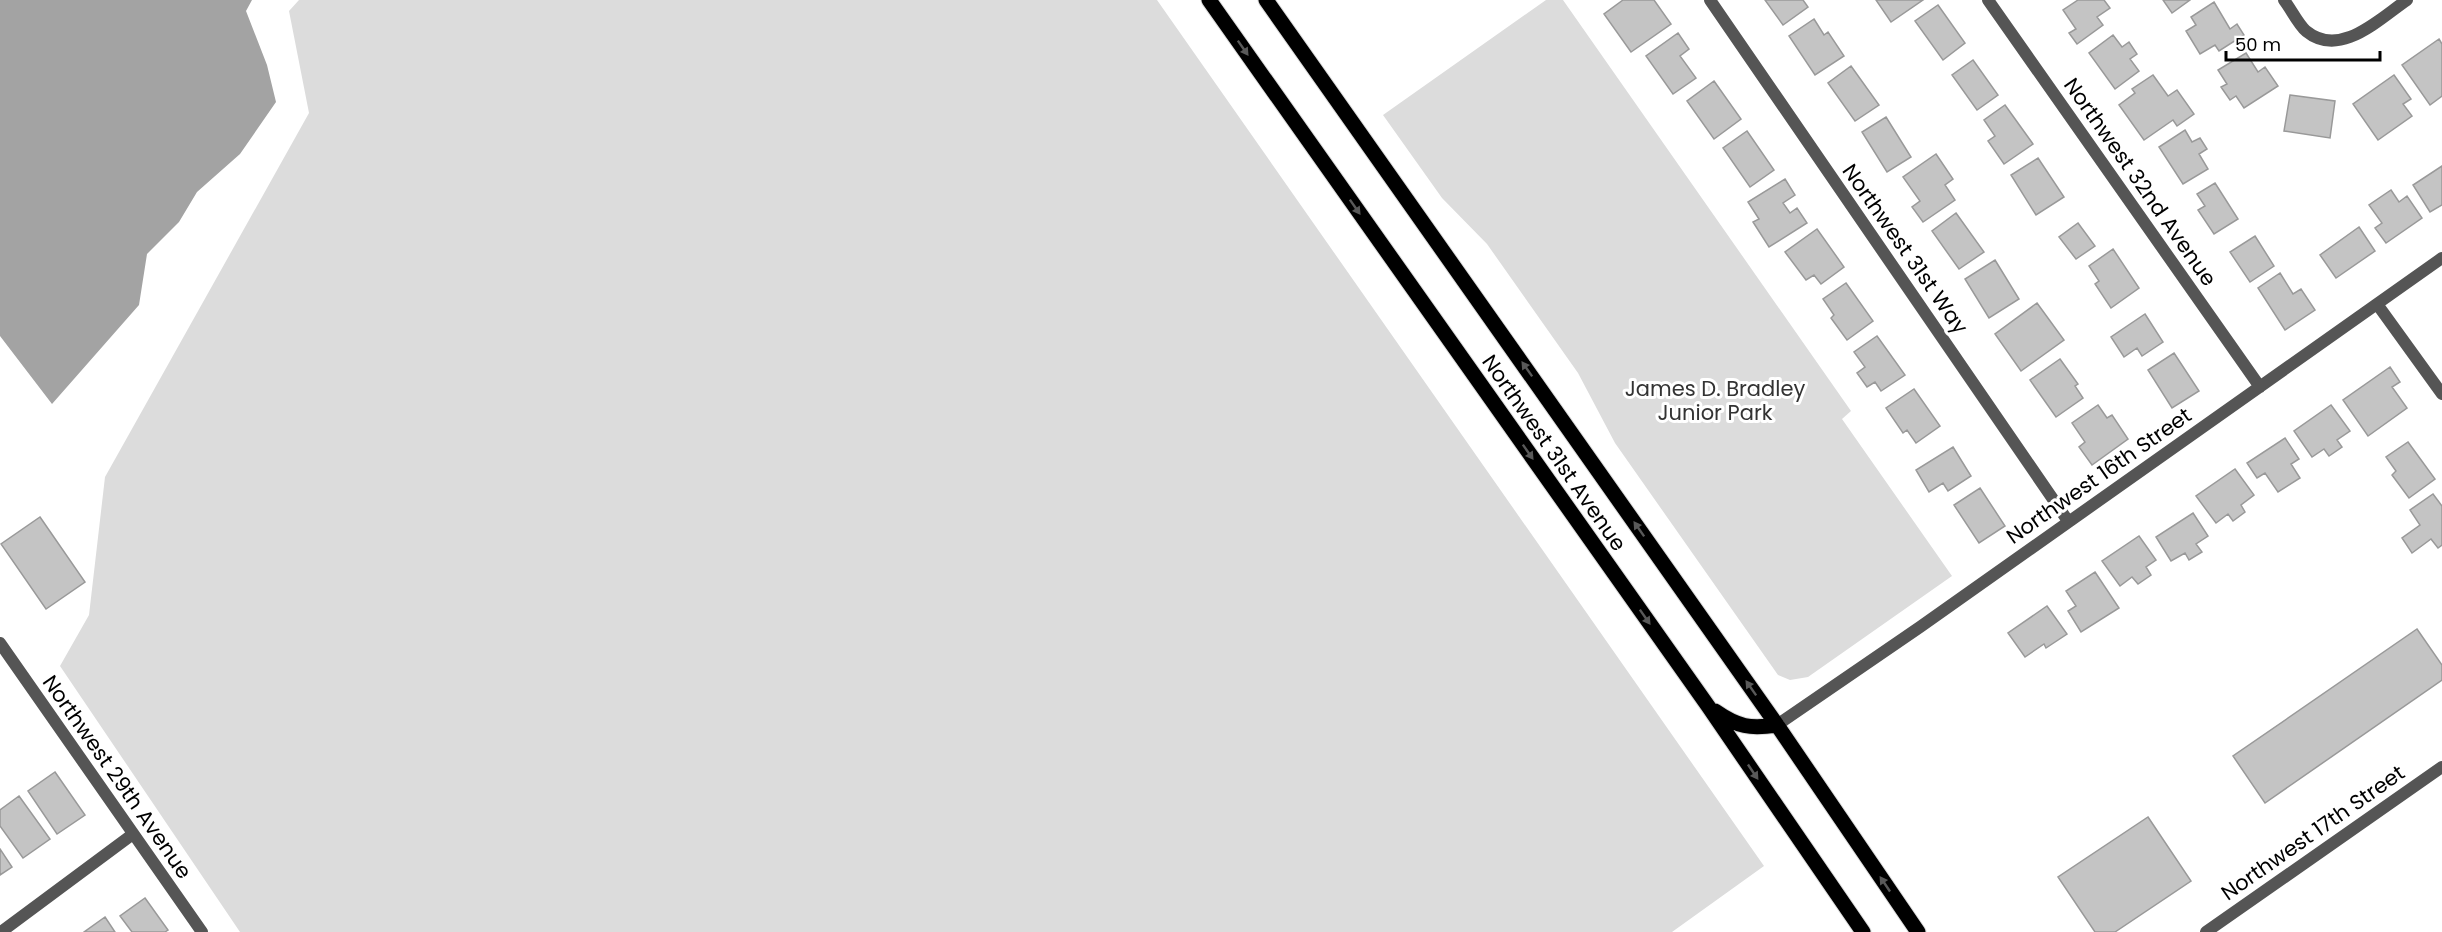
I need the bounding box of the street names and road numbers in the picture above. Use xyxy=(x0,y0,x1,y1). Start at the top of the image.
street label: Northwest 32nd Avenue xyxy=(2057,72,2223,292)
street label: Northwest 31st Way xyxy=(1836,158,1975,340)
street label: Northwest 31st Avenue xyxy=(1475,349,1633,557)
street label: Northwest 16th Street xyxy=(2000,401,2197,551)
street label: Northwest 29th Avenue xyxy=(36,669,199,884)
street label: Northwest 17th Street xyxy=(2215,758,2410,907)

